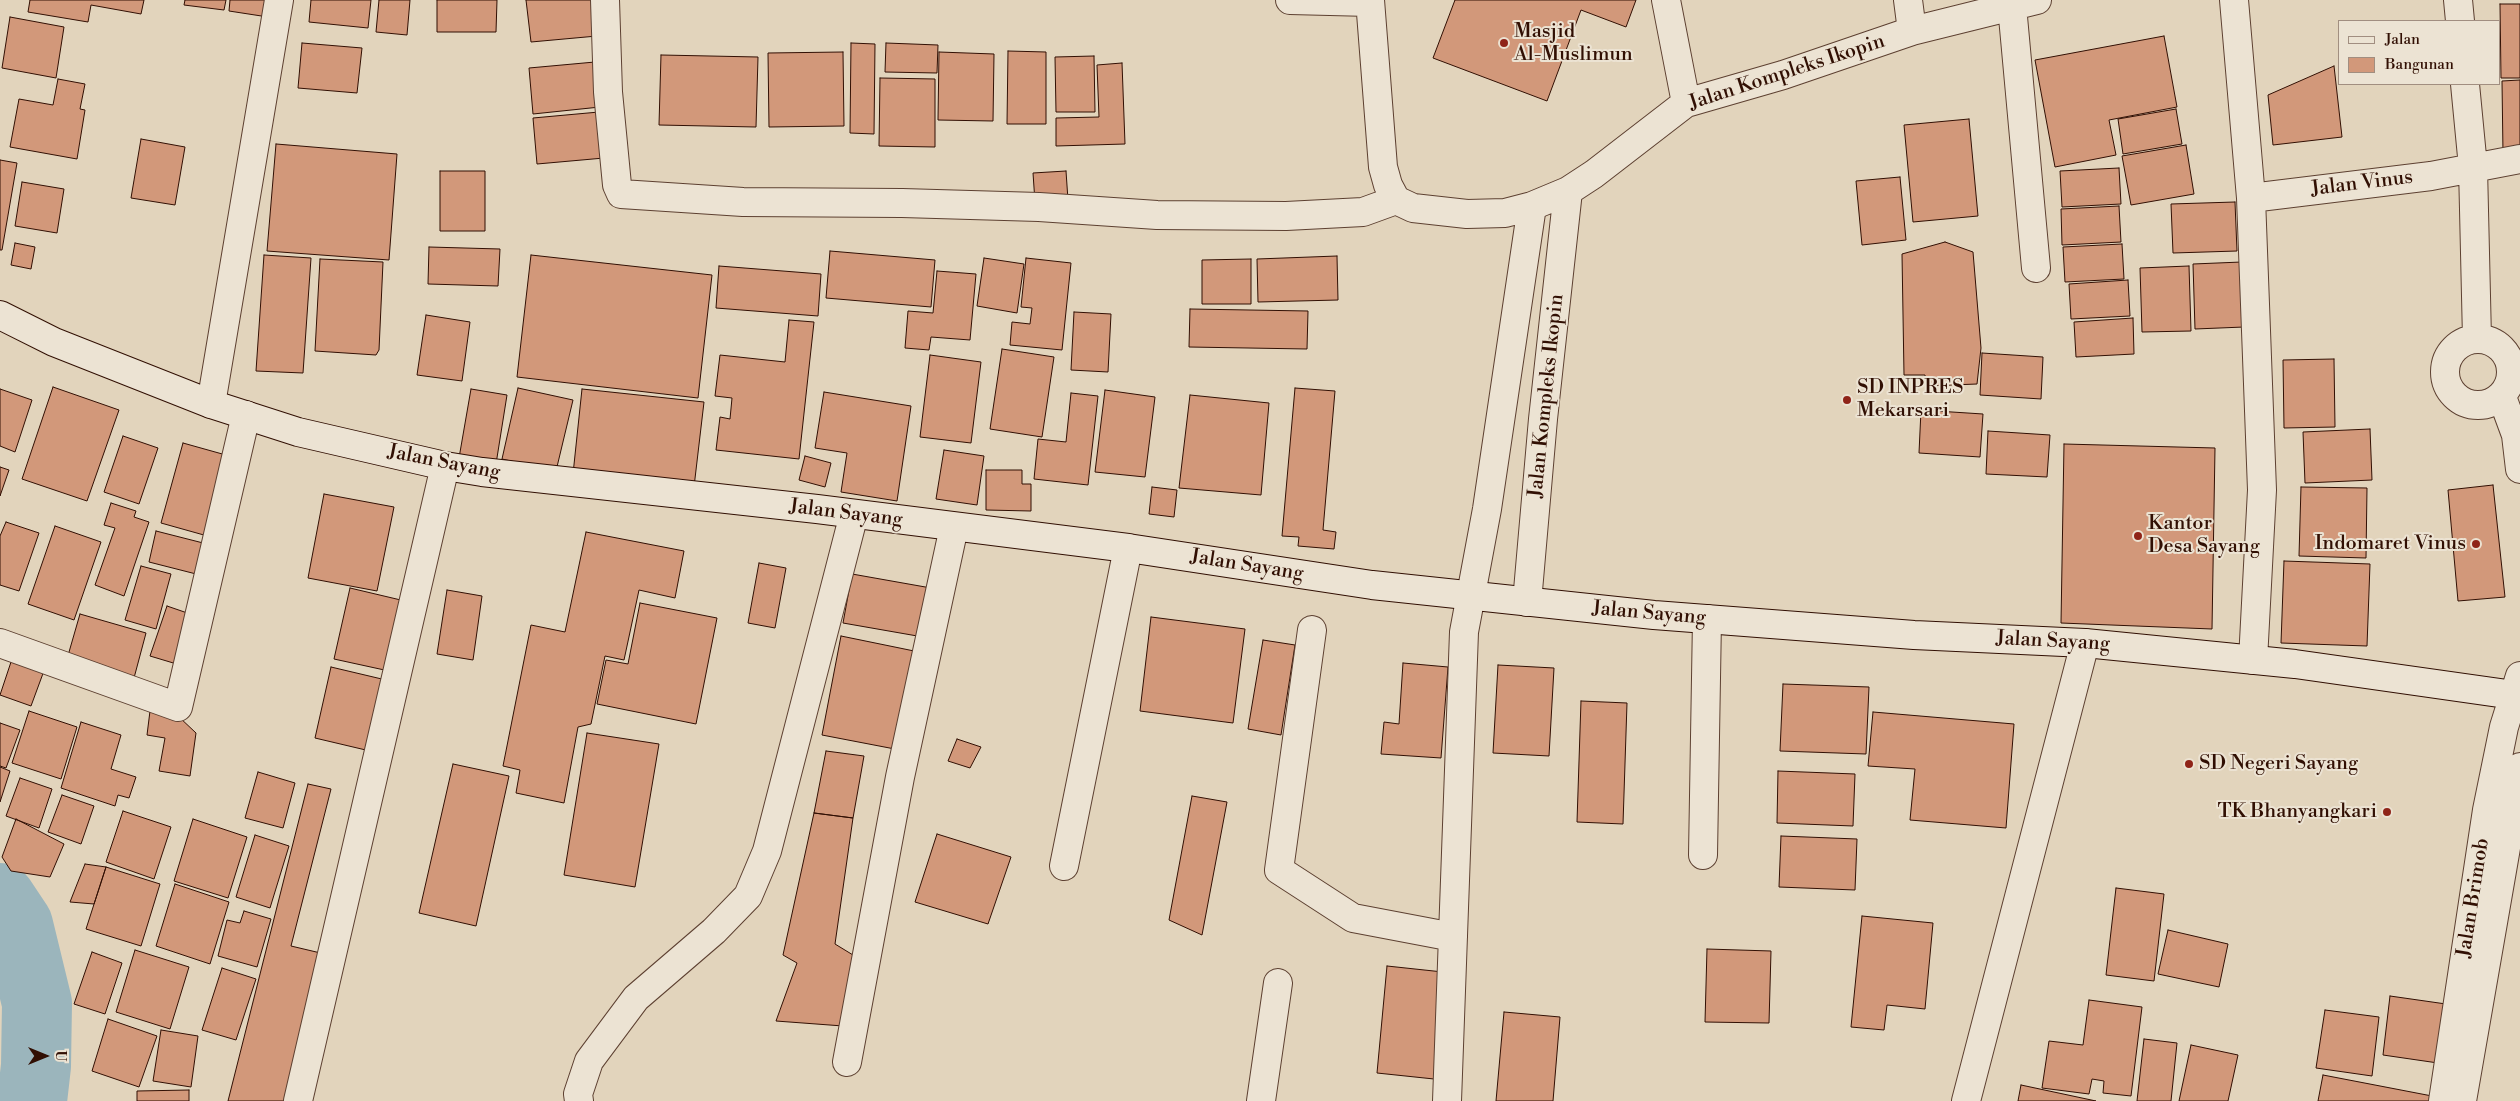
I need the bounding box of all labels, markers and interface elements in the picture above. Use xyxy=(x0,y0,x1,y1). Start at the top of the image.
place label: Masjid Al-Muslimun xyxy=(1514,20,1633,67)
legend xyxy=(2338,20,2500,85)
street label: Jalan Kompleks Ikopin xyxy=(1686,30,1888,116)
text: Jalan xyxy=(2385,30,2420,49)
marker: Masjid Al-Muslimun xyxy=(1498,37,1510,49)
text: Bangunan xyxy=(2385,55,2454,74)
street label: Jalan Vinus xyxy=(2310,166,2414,202)
street label: Jalan Kompleks Ikopin xyxy=(1524,293,1570,499)
place label: SD INPRES Mekarsari xyxy=(1857,376,1964,423)
marker: SD INPRES Mekarsari xyxy=(1841,394,1853,406)
street label: Jalan Sayang xyxy=(386,440,502,486)
street label: Jalan Sayang xyxy=(788,495,904,533)
place label: Kantor Desa Sayang xyxy=(2148,512,2260,559)
marker: Kantor Desa Sayang xyxy=(2132,530,2144,542)
place label: Indomaret Vinus xyxy=(2315,532,2466,556)
marker: Indomaret Vinus xyxy=(2470,538,2482,550)
street label: Jalan Sayang xyxy=(1189,545,1305,587)
street label: Jalan Sayang xyxy=(1591,597,1707,631)
street label: Jalan Sayang xyxy=(1995,627,2111,657)
place label: SD Negeri Sayang xyxy=(2199,752,2358,776)
marker: SD Negeri Sayang xyxy=(2183,758,2195,770)
place label: TK Bhanyangkari xyxy=(2217,800,2377,824)
marker: TK Bhanyangkari xyxy=(2381,806,2393,818)
street label: Jalan Brimob xyxy=(2453,837,2495,959)
north arrow xyxy=(20,1031,70,1081)
text: U xyxy=(51,1051,69,1061)

